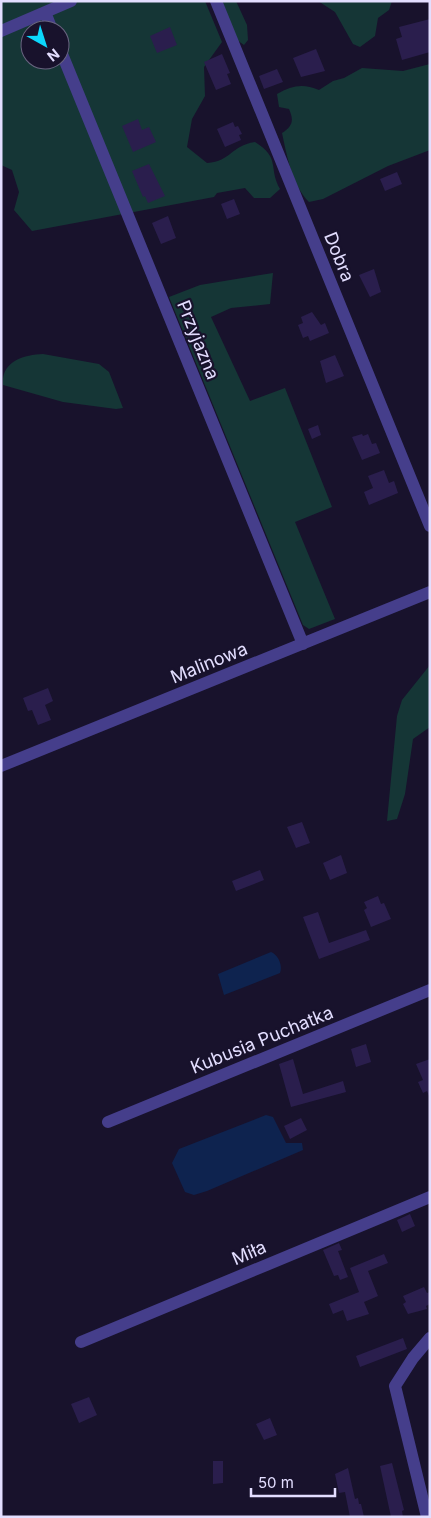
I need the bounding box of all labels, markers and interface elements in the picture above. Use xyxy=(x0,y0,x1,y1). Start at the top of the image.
north arrow xyxy=(20,20,70,70)
text: N xyxy=(44,46,63,65)
street label: Dobra xyxy=(320,229,359,285)
street label: Przyjazna xyxy=(173,297,224,382)
street label: Malinowa xyxy=(167,638,250,687)
street label: Kubusia Puchatka xyxy=(187,1001,336,1078)
street label: Miła xyxy=(229,1236,269,1269)
scale bar xyxy=(251,1466,335,1498)
text: 50 m xyxy=(258,1473,294,1492)

